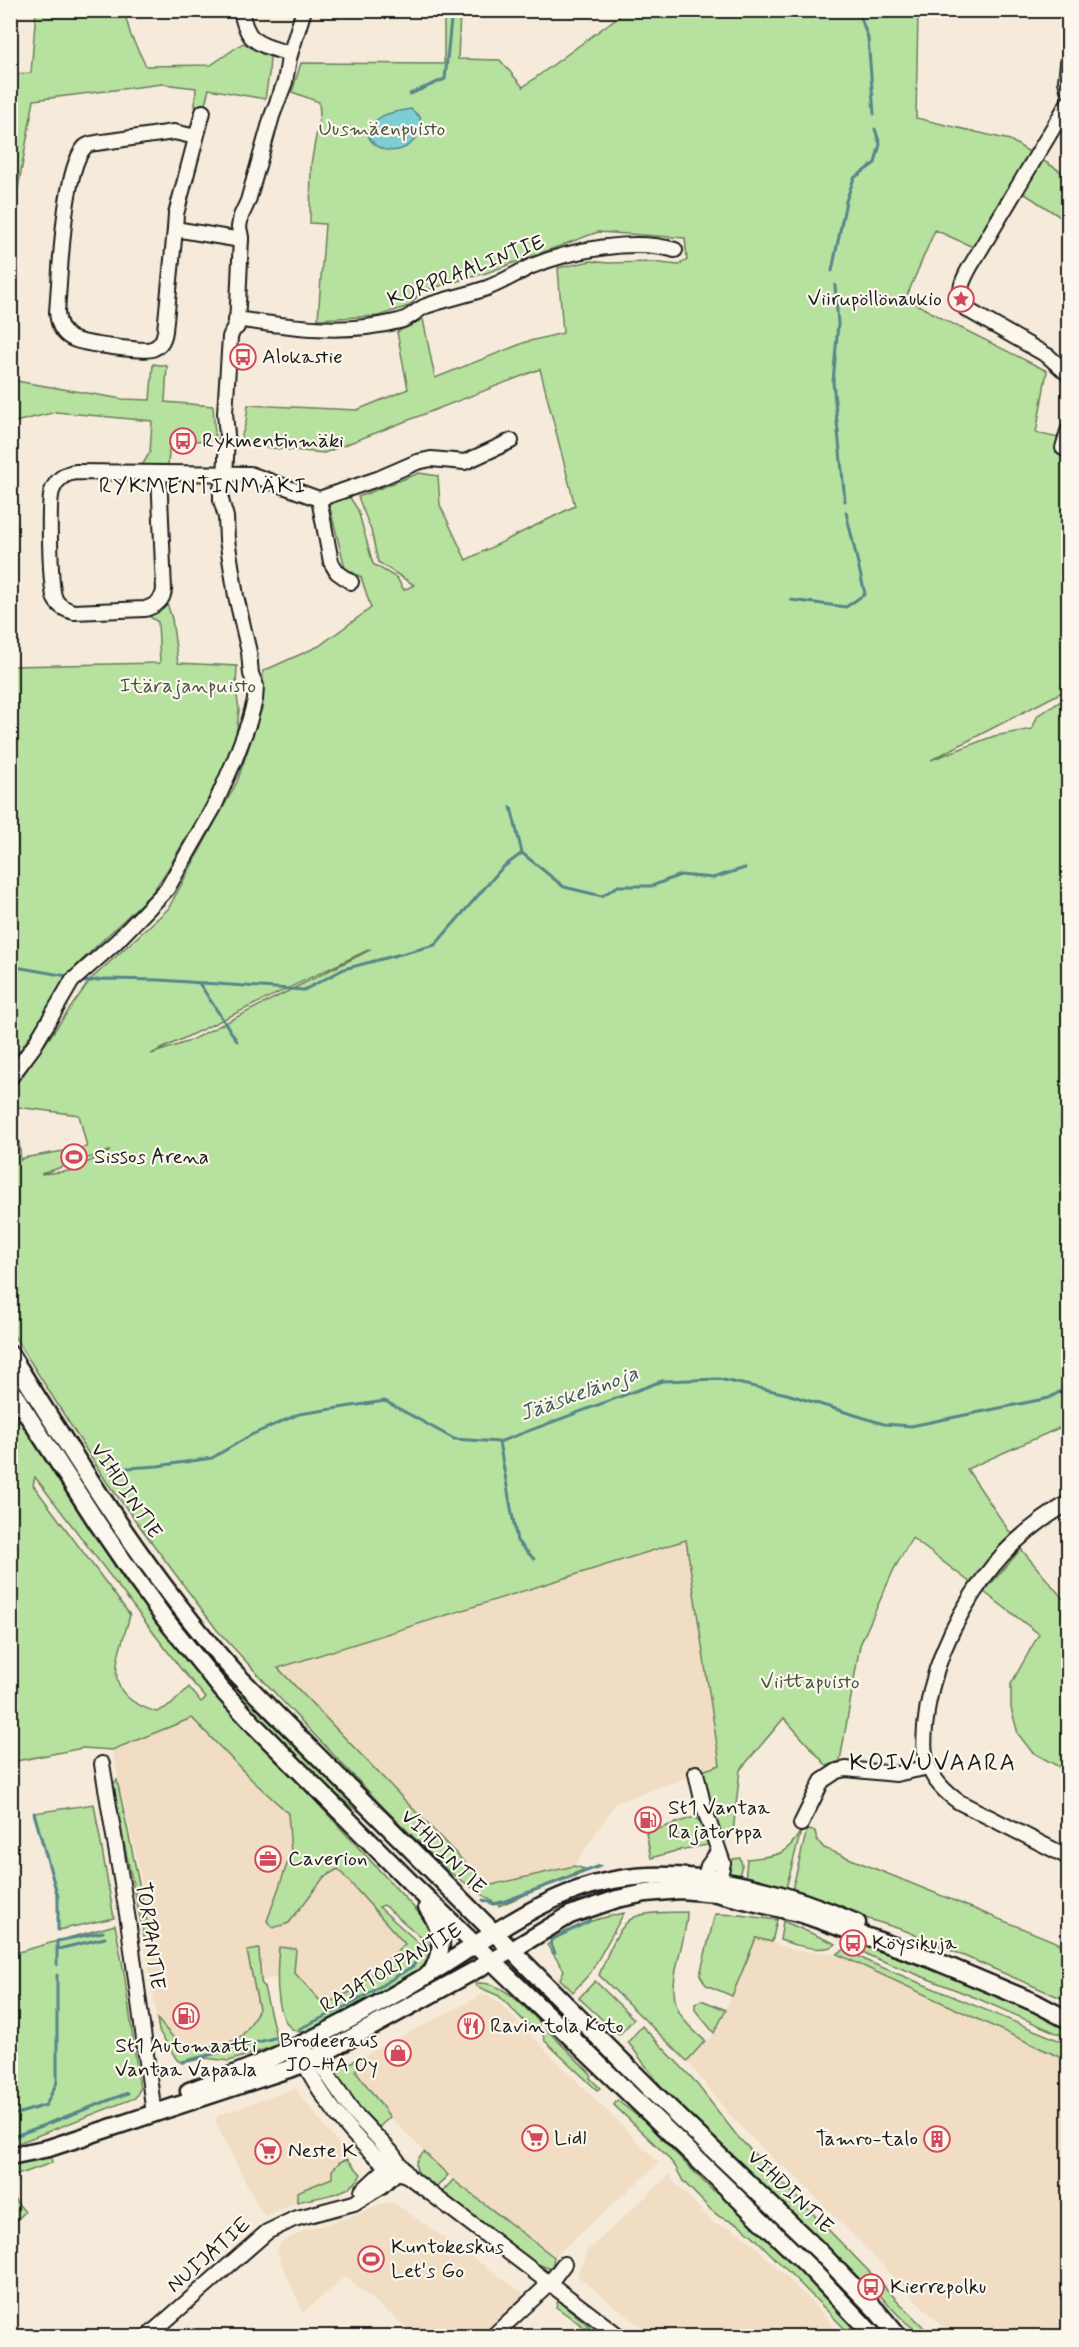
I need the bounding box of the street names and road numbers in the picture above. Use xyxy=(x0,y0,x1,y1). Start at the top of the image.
street label: KORPRAALINTIE xyxy=(384,228,548,314)
street label: VIHDINTIE xyxy=(84,1438,168,1544)
street label: VIHDINTIE xyxy=(394,1803,492,1901)
street label: TORPANTIE xyxy=(129,1881,171,1991)
street label: RAJATORPANTIE xyxy=(315,1916,467,2020)
street label: VIHDINTIE xyxy=(741,2144,839,2240)
street label: NUIJATIE xyxy=(161,2211,257,2299)

